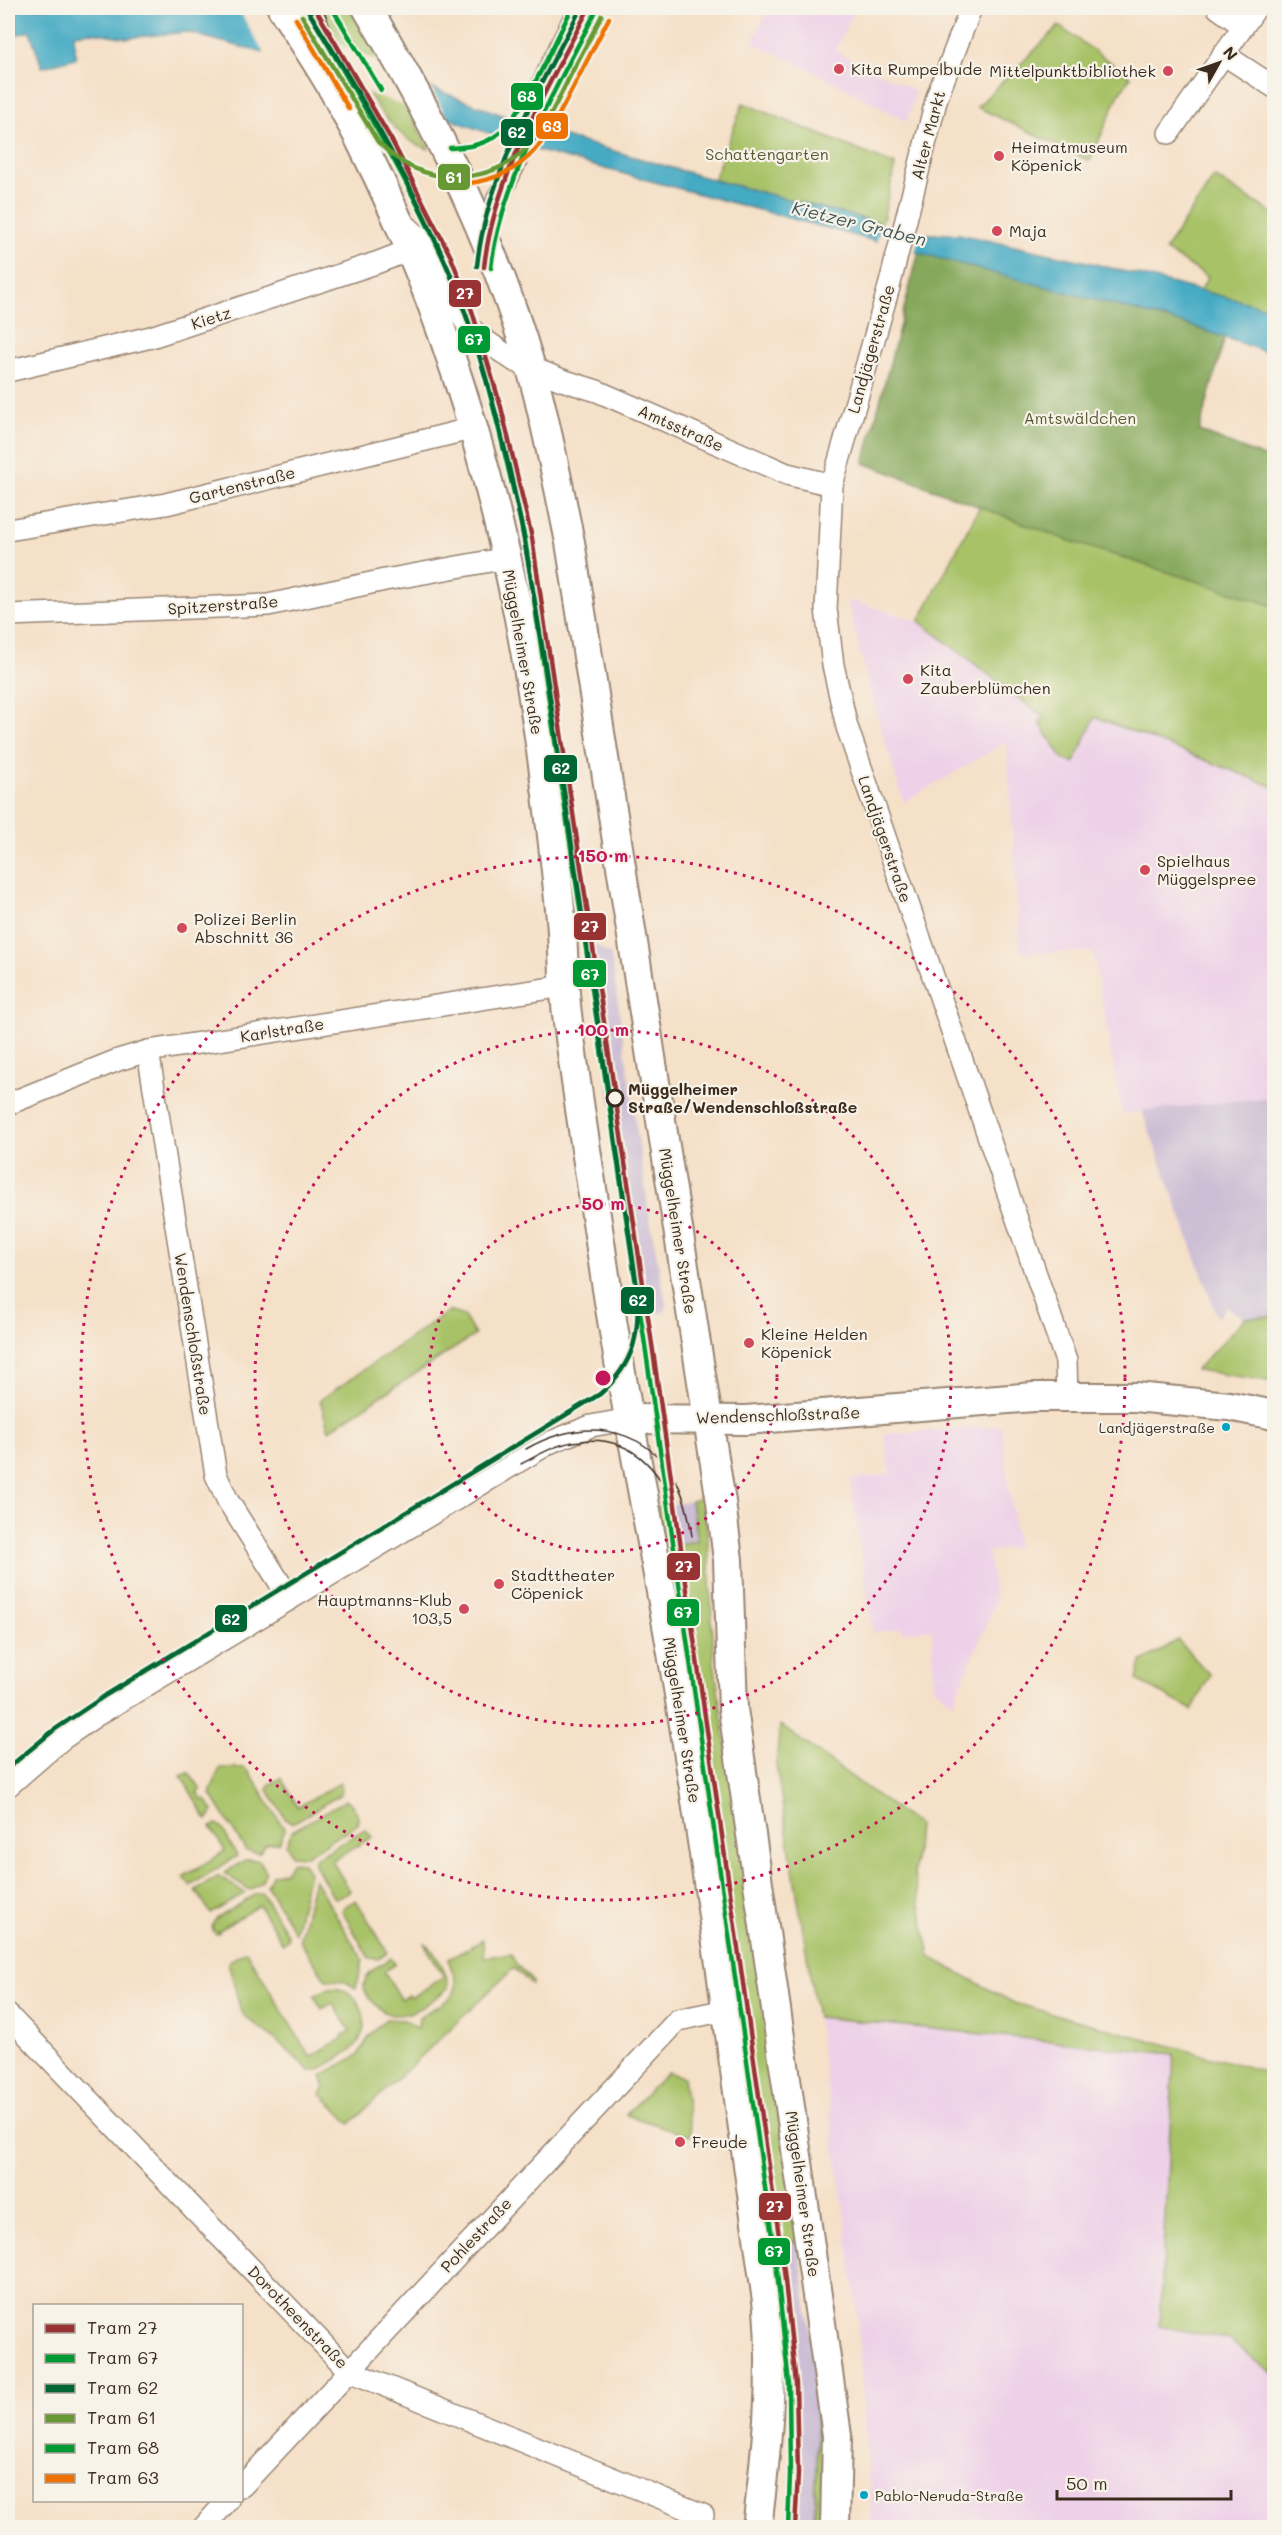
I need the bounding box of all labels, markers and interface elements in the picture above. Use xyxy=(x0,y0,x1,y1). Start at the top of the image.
north arrow xyxy=(1189,33,1249,93)
text: N xyxy=(1219,42,1243,64)
place label: Kita Rumpelbude xyxy=(851,58,982,79)
place label: Mittelpunktbibliothek xyxy=(989,60,1156,81)
marker: Kita Rumpelbude xyxy=(832,62,846,76)
marker: Mittelpunktbibliothek xyxy=(1161,64,1175,78)
line badge: 68 xyxy=(510,82,544,111)
text: 68 xyxy=(517,85,537,106)
street label: Alter Markt xyxy=(906,88,949,182)
line badge: 63 xyxy=(535,112,569,140)
text: 63 xyxy=(542,115,562,136)
line badge: 62 xyxy=(500,118,534,147)
text: 62 xyxy=(508,121,526,142)
place label: Heimatmuseum Köpenick xyxy=(1011,136,1128,175)
park label: Schattengarten xyxy=(705,143,829,164)
marker: Heimatmuseum Köpenick xyxy=(992,149,1006,163)
line badge: 61 xyxy=(437,163,471,191)
text: 61 xyxy=(446,166,462,187)
water label: Kietzer Graben xyxy=(790,195,929,251)
place label: Maja xyxy=(1009,220,1047,241)
marker: Maja xyxy=(990,224,1004,238)
line badge: 27 xyxy=(448,279,482,308)
text: 27 xyxy=(456,282,474,303)
street label: Landjägerstraße xyxy=(842,282,899,416)
street label: Kietz xyxy=(188,301,233,334)
line badge: 67 xyxy=(457,325,491,354)
text: 67 xyxy=(465,328,483,349)
street label: Amtsstraße xyxy=(635,399,727,456)
park label: Amtswäldchen xyxy=(1024,407,1136,428)
street label: Gartenstraße xyxy=(187,461,297,508)
street label: Müggelheimer Straße xyxy=(499,568,548,736)
street label: Spitzerstraße xyxy=(167,590,279,619)
place label: Kita Zauberblümchen xyxy=(920,659,1051,698)
marker: Kita Zauberblümchen xyxy=(901,672,915,686)
line badge: 62 xyxy=(543,754,578,783)
text: 62 xyxy=(552,757,570,778)
street label: Landjägerstraße xyxy=(854,773,917,905)
text: 150 m xyxy=(578,843,628,867)
place label: Spielhaus Müggelspree xyxy=(1157,850,1256,889)
marker: Spielhaus Müggelspree xyxy=(1138,863,1152,877)
place label: Polizei Berlin Abschnitt 36 xyxy=(194,908,297,947)
line badge: 27 xyxy=(573,912,607,941)
text: 27 xyxy=(581,915,599,936)
marker: Polizei Berlin Abschnitt 36 xyxy=(175,921,189,935)
line badge: 67 xyxy=(572,959,607,988)
text: 67 xyxy=(581,963,599,984)
street label: Karlstraße xyxy=(239,1013,325,1046)
text: 100 m xyxy=(577,1017,629,1041)
place label: Müggelheimer Straße/Wendenschloßstraße xyxy=(628,1078,857,1117)
marker: Müggelheimer Straße/Wendenschloßstraße xyxy=(606,1089,624,1107)
street label: Müggelheimer Straße xyxy=(655,1146,702,1315)
text: 50 m xyxy=(582,1191,624,1215)
street label: Wendenschloßstraße xyxy=(170,1251,217,1417)
line badge: 62 xyxy=(620,1286,655,1315)
text: 62 xyxy=(629,1289,647,1310)
place label: Kleine Helden Köpenick xyxy=(761,1323,868,1362)
marker: Kleine Helden Köpenick xyxy=(742,1336,756,1350)
centre of rings xyxy=(593,1368,613,1388)
street label: Wendenschloßstraße xyxy=(695,1401,861,1428)
place label: Landjägerstraße xyxy=(1099,1418,1215,1437)
marker: Landjägerstraße xyxy=(1220,1421,1232,1433)
line badge: 27 xyxy=(666,1552,701,1581)
text: 27 xyxy=(675,1555,693,1576)
place label: Stadttheater Cöpenick xyxy=(511,1564,615,1603)
marker: Stadttheater Cöpenick xyxy=(492,1577,506,1591)
place label: Hauptmanns-Klub 103,5 xyxy=(317,1589,452,1628)
line badge: 67 xyxy=(666,1598,700,1627)
text: 67 xyxy=(674,1601,692,1622)
marker: Hauptmanns-Klub 103,5 xyxy=(457,1602,471,1616)
line badge: 62 xyxy=(214,1604,248,1633)
text: 62 xyxy=(222,1608,240,1629)
street label: Müggelheimer Straße xyxy=(659,1635,706,1804)
street label: Müggelheimer Straße xyxy=(781,2109,826,2278)
place label: Freude xyxy=(692,2131,748,2152)
marker: Freude xyxy=(673,2135,687,2149)
line badge: 27 xyxy=(758,2192,792,2221)
street label: Pohlestraße xyxy=(436,2193,516,2277)
text: 27 xyxy=(766,2195,784,2216)
line badge: 67 xyxy=(757,2237,791,2266)
text: 67 xyxy=(765,2240,783,2261)
street label: Dorotheenstraße xyxy=(244,2261,353,2373)
legend xyxy=(33,2304,243,2502)
text: Tram 27 xyxy=(87,2315,157,2339)
text: Tram 67 xyxy=(87,2345,158,2369)
text: Tram 62 xyxy=(87,2375,158,2399)
text: Tram 61 xyxy=(87,2405,156,2429)
text: Tram 68 xyxy=(87,2435,159,2459)
scale bar xyxy=(1057,2463,1231,2501)
text: Tram 63 xyxy=(87,2465,159,2489)
text: 50 m xyxy=(1066,2471,1108,2495)
place label: Pablo-Neruda-Straße xyxy=(875,2486,1023,2505)
marker: Pablo-Neruda-Straße xyxy=(858,2489,870,2501)

